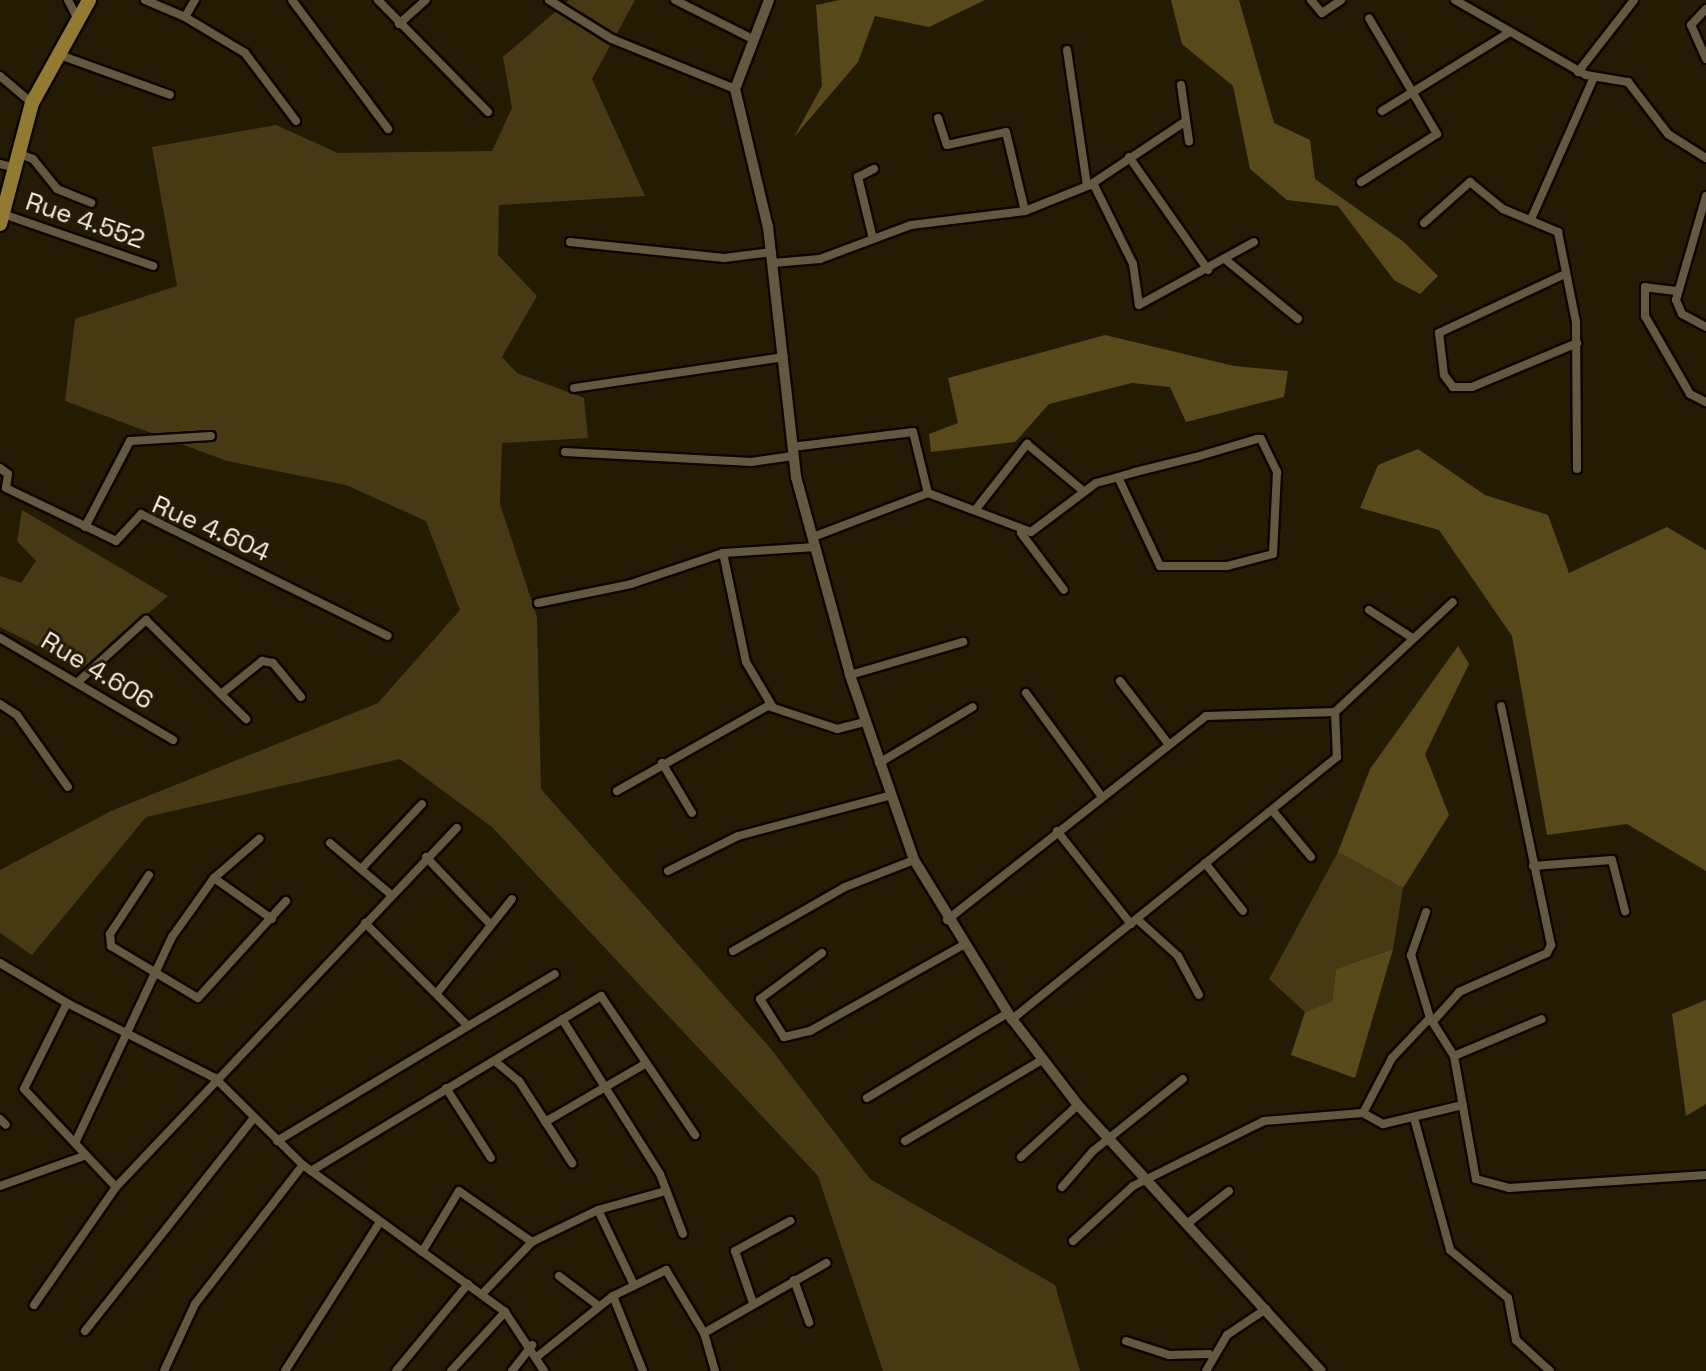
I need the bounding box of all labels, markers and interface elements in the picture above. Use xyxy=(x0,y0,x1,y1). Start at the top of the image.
street label: Rue 4.552 xyxy=(21,186,149,256)
street label: Rue 4.604 xyxy=(147,489,275,569)
street label: Rue 4.606 xyxy=(35,625,159,717)

